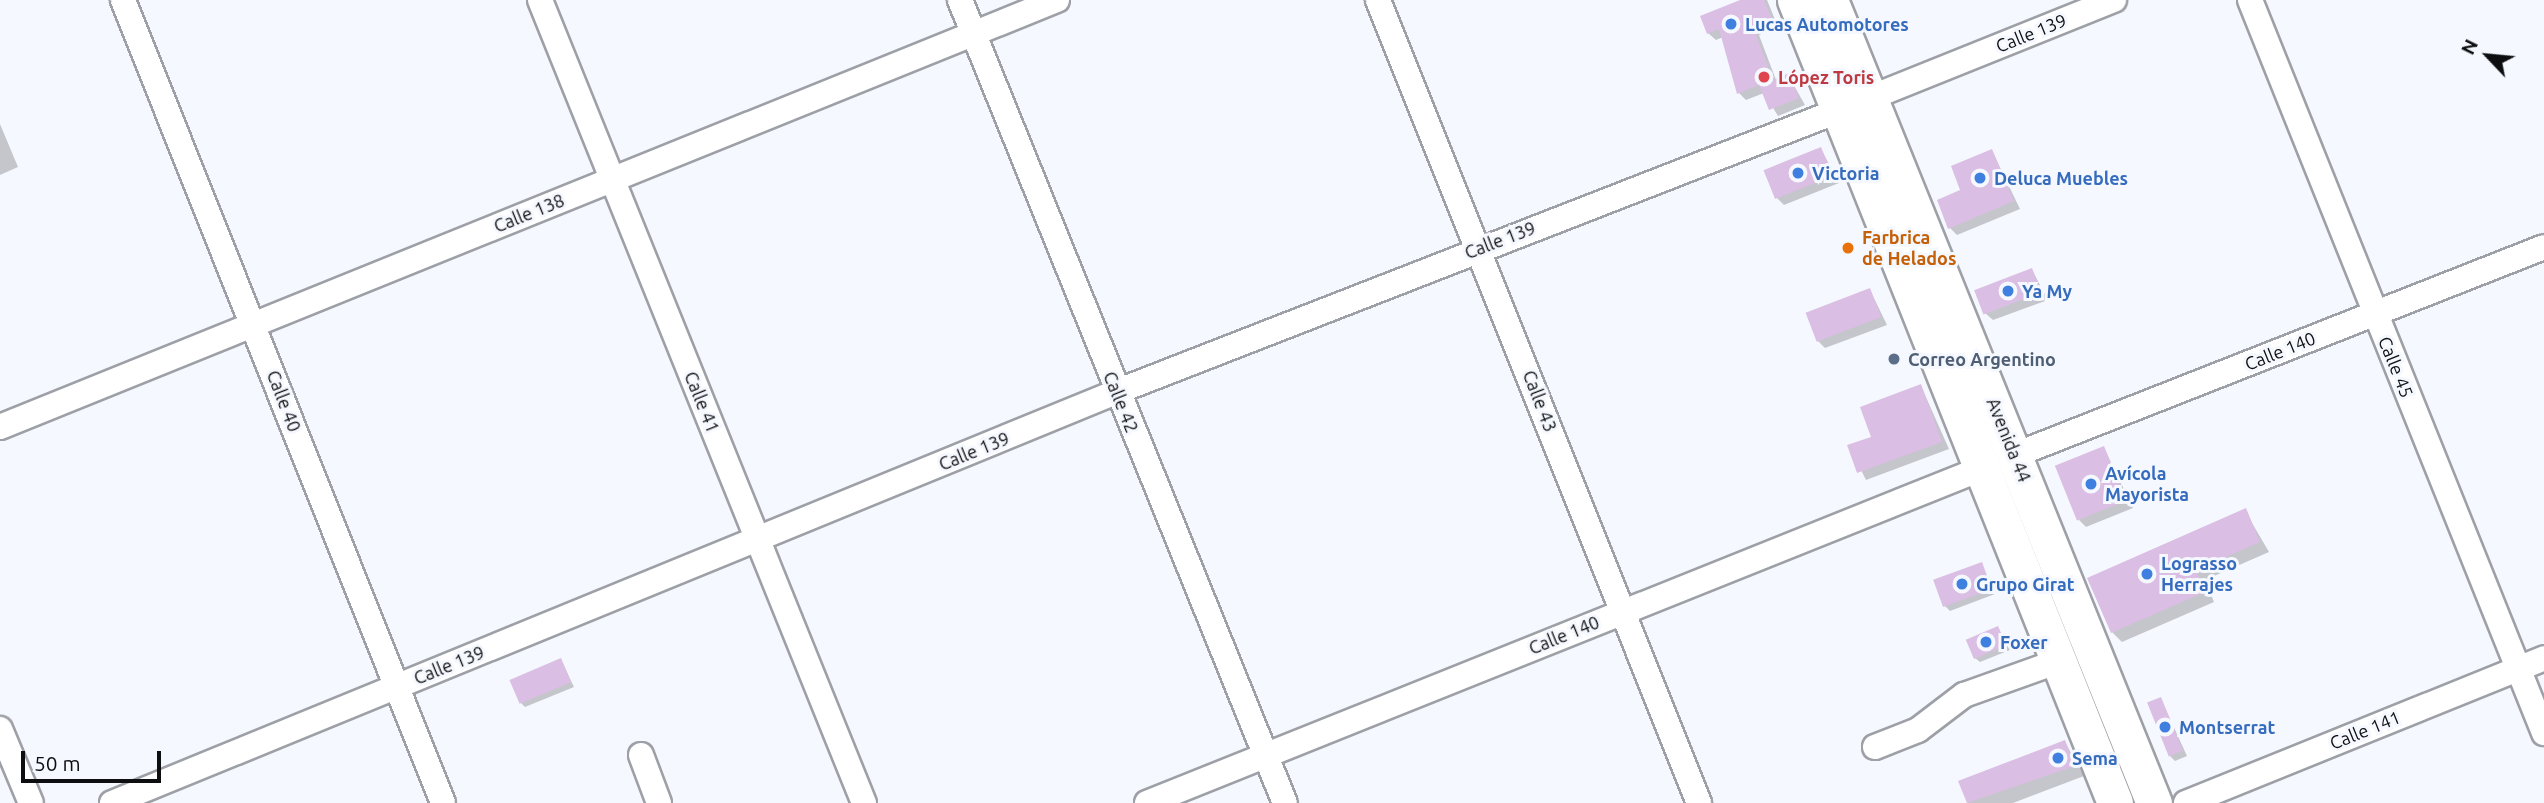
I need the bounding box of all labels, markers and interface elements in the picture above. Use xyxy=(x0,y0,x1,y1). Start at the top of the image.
street label: Calle 139 xyxy=(1993,9,2069,57)
place label: Lucas Automotores xyxy=(1745,13,1909,35)
marker: Lucas Automotores xyxy=(1723,16,1739,32)
north arrow xyxy=(2453,21,2523,91)
text: N xyxy=(2456,36,2482,58)
place label: López Toris xyxy=(1778,66,1874,88)
marker: López Toris xyxy=(1756,69,1772,85)
place label: Victoria xyxy=(1812,162,1880,184)
marker: Victoria xyxy=(1790,165,1806,181)
place label: Deluca Muebles xyxy=(1994,167,2128,189)
marker: Deluca Muebles xyxy=(1972,170,1988,186)
street label: Calle 138 xyxy=(491,189,567,237)
street label: Calle 139 xyxy=(1461,217,1539,263)
place label: Farbrica de Helados xyxy=(1862,227,1956,270)
marker: Farbrica de Helados xyxy=(1840,240,1856,256)
place label: Ya My xyxy=(2022,280,2072,302)
marker: Ya My xyxy=(2000,283,2016,299)
street label: Calle 140 xyxy=(2242,327,2318,375)
street label: Calle 45 xyxy=(2374,333,2418,401)
place label: Correo Argentino xyxy=(1908,348,2056,370)
marker: Correo Argentino xyxy=(1886,351,1902,367)
street label: Calle 40 xyxy=(262,367,306,435)
street label: Calle 43 xyxy=(1518,367,1562,435)
street label: Calle 41 xyxy=(680,368,724,436)
street label: Calle 42 xyxy=(1099,368,1143,436)
street label: Avenida 44 xyxy=(1982,395,2036,485)
street label: Calle 139 xyxy=(936,427,1012,475)
place label: Avícola Mayorista xyxy=(2105,463,2189,505)
marker: Avícola Mayorista xyxy=(2083,476,2099,492)
place label: Lograsso Herrajes xyxy=(2161,553,2237,596)
marker: Lograsso Herrajes xyxy=(2139,566,2155,582)
place label: Grupo Girat xyxy=(1976,573,2075,595)
marker: Grupo Girat xyxy=(1954,576,1970,592)
street label: Calle 140 xyxy=(1526,611,1602,659)
place label: Foxer xyxy=(2000,631,2048,653)
marker: Foxer xyxy=(1978,634,1994,650)
street label: Calle 139 xyxy=(411,641,487,689)
street label: Calle 141 xyxy=(2327,706,2403,754)
place label: Montserrat xyxy=(2179,716,2275,738)
marker: Montserrat xyxy=(2157,719,2173,735)
scale bar xyxy=(24,736,164,780)
place label: Sema xyxy=(2072,747,2118,769)
marker: Sema xyxy=(2050,750,2066,766)
text: 50 m xyxy=(34,751,81,775)

